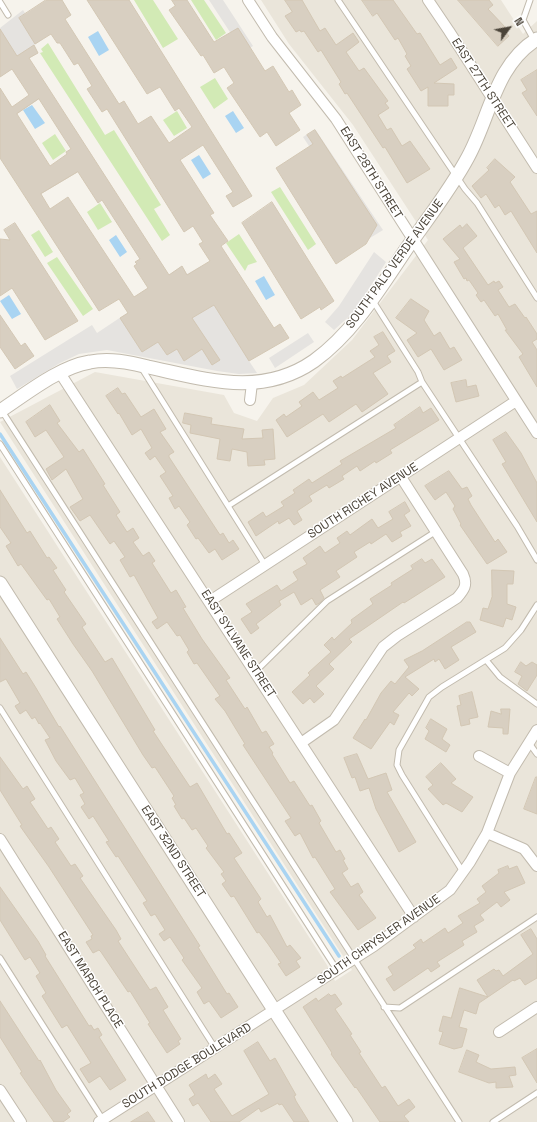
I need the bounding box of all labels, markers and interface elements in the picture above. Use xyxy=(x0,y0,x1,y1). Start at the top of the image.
north arrow xyxy=(489,8,529,48)
text: N xyxy=(511,15,527,28)
street label: EAST 27TH STREET xyxy=(448,36,518,132)
street label: EAST 28TH STREET xyxy=(337,124,405,222)
street label: SOUTH PALO VERDE AVENUE xyxy=(343,197,447,331)
street label: SOUTH RICHEY AVENUE xyxy=(305,460,421,542)
street label: EAST SYLVANE STREET xyxy=(198,587,278,701)
street label: EAST 32ND STREET xyxy=(138,803,208,901)
street label: SOUTH CHRYSLER AVENUE xyxy=(315,892,443,988)
street label: EAST MARCH PLACE xyxy=(54,929,126,1031)
street label: SOUTH DODGE BOULEVARD xyxy=(120,1020,254,1112)

